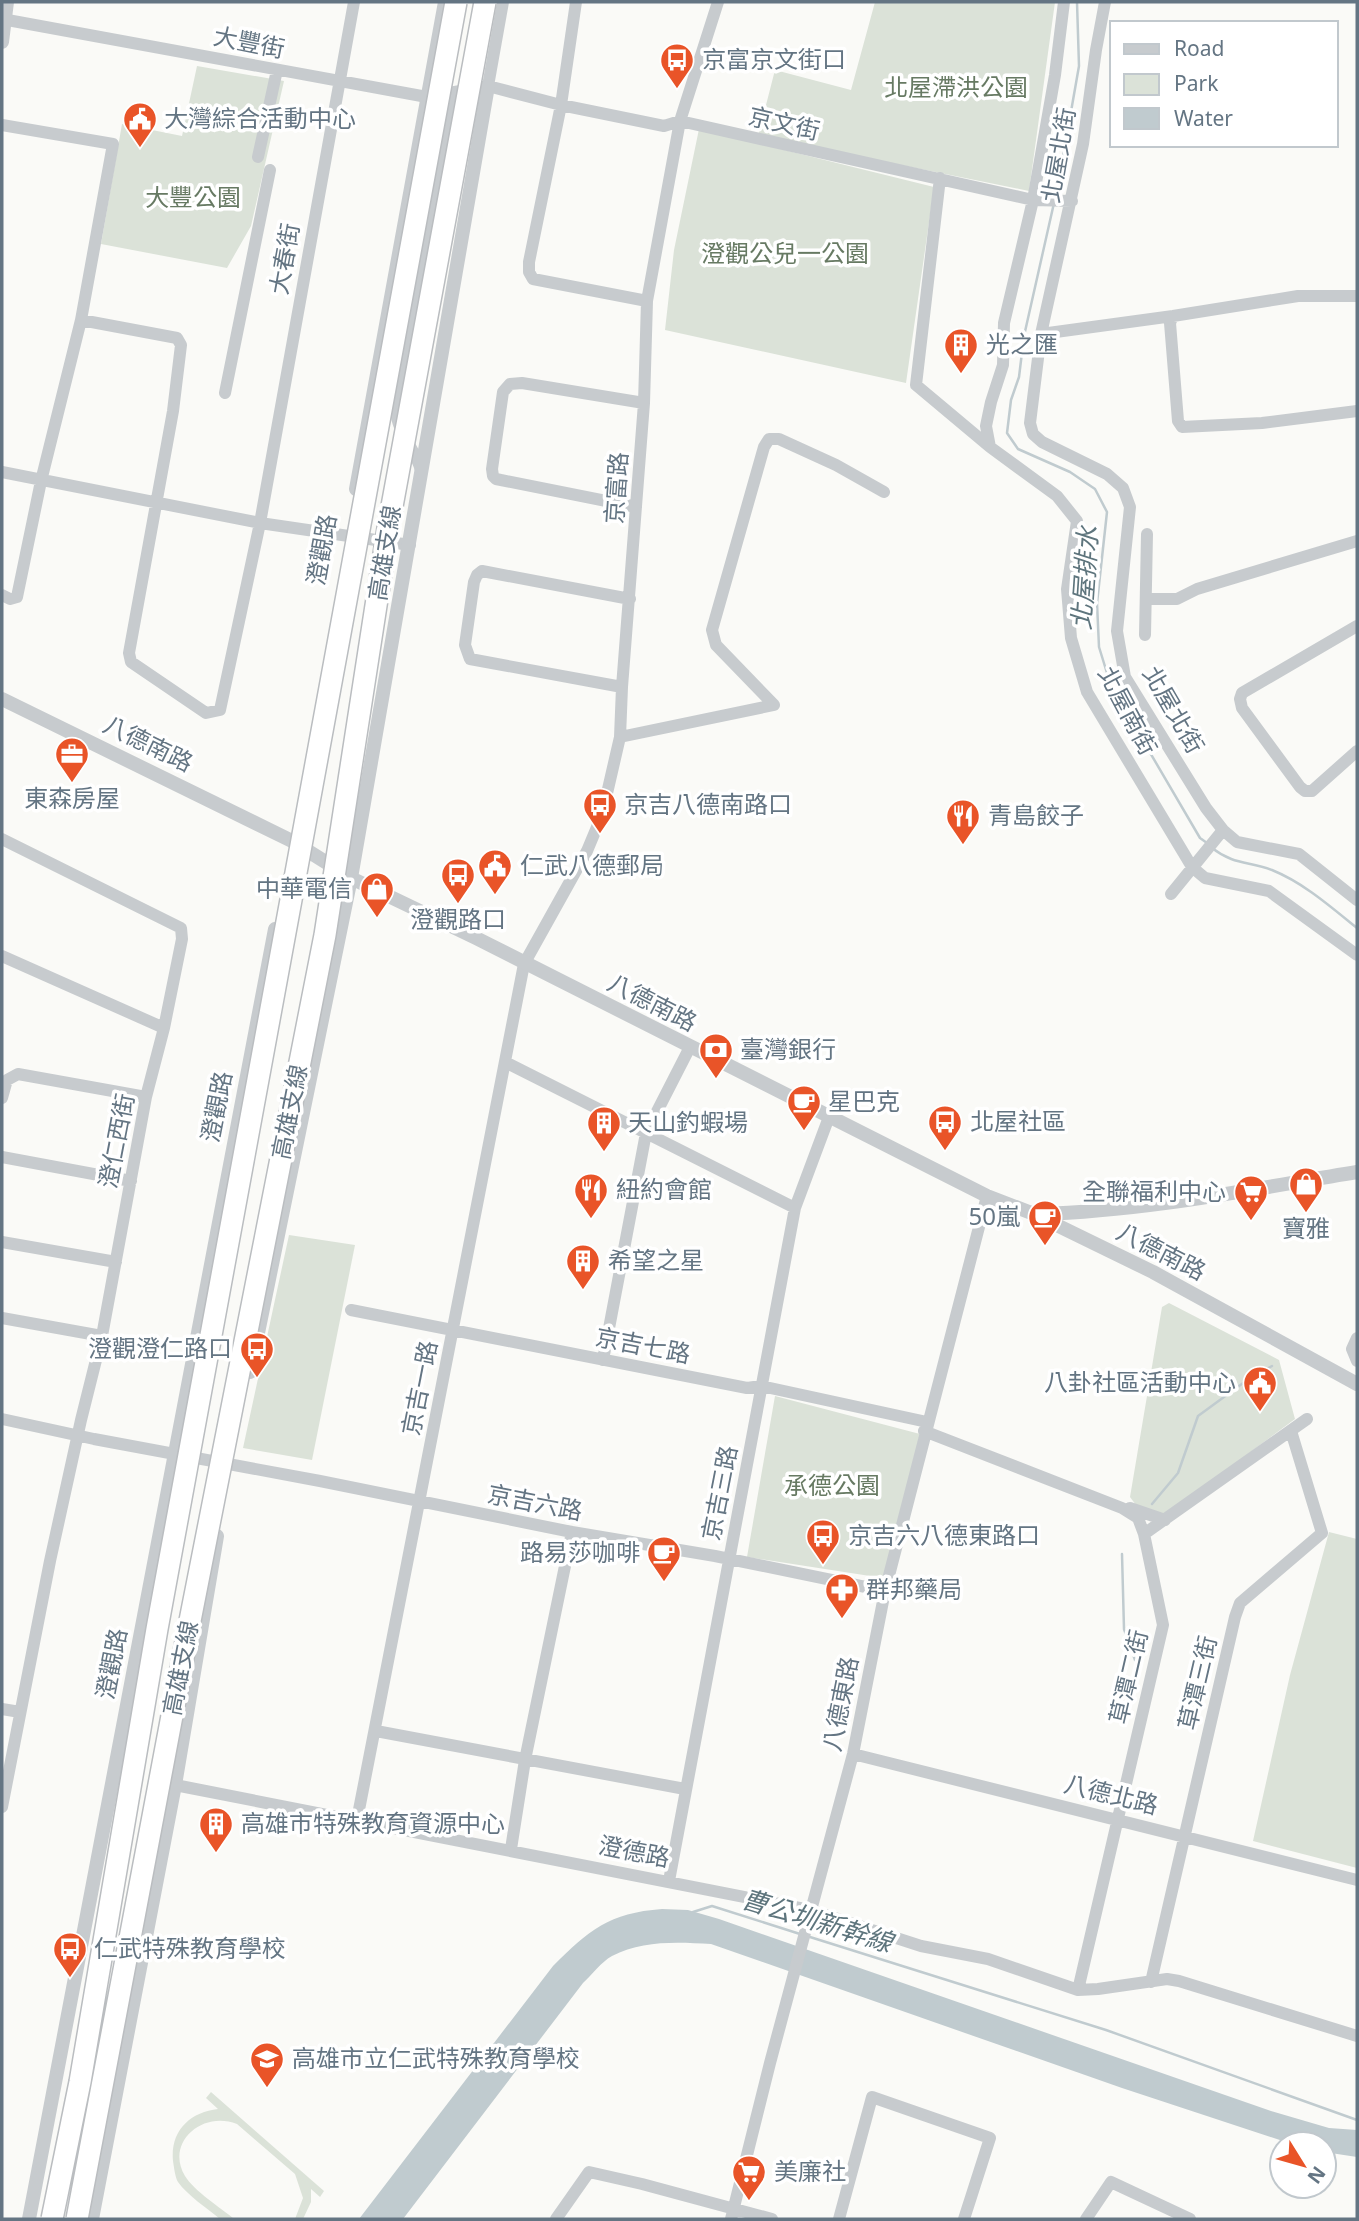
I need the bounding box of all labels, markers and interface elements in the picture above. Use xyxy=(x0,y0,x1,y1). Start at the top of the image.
street label: 大豐街 xyxy=(211,18,288,65)
legend xyxy=(1110,21,1338,147)
text: Road xyxy=(1174,34,1224,62)
bus stop icon: 京富京文街口 xyxy=(658,41,696,90)
place label: 京富京文街口 xyxy=(702,42,846,75)
text: Park xyxy=(1174,69,1219,97)
park label: 北屋滯洪公園 xyxy=(884,70,1028,103)
street label: 京文街 xyxy=(746,98,823,147)
public building icon: 大灣綜合活動中心 xyxy=(121,100,159,149)
place label: 大灣綜合活動中心 xyxy=(164,101,356,134)
text: Water xyxy=(1174,104,1233,132)
street label: 北屋北街 xyxy=(1033,105,1082,205)
park label: 大豐公園 xyxy=(145,180,241,213)
street label: 大春街 xyxy=(261,220,306,297)
park label: 澄觀公兒一公園 xyxy=(701,236,869,269)
building icon: 光之匯 xyxy=(942,326,980,375)
place label: 光之匯 xyxy=(986,327,1058,360)
street label: 京富路 xyxy=(597,451,634,525)
street label: 高雄支線 xyxy=(360,503,407,603)
street label: 澄觀路 xyxy=(298,511,343,588)
water label: 北屋排水 xyxy=(1062,524,1106,631)
street label: 北屋北街 xyxy=(1136,659,1213,759)
street label: 北屋南街 xyxy=(1091,660,1165,760)
street label: 八德南路 xyxy=(98,707,199,779)
office icon: 東森房屋 xyxy=(53,735,91,784)
place label: 東森房屋 xyxy=(24,781,120,814)
bus stop icon: 京吉八德南路口 xyxy=(581,786,619,835)
place label: 京吉八德南路口 xyxy=(624,787,792,820)
restaurant icon: 青島餃子 xyxy=(944,797,982,846)
place label: 青島餃子 xyxy=(988,798,1084,831)
public building icon: 仁武八德郵局 xyxy=(476,847,514,896)
place label: 仁武八德郵局 xyxy=(520,848,664,881)
bus stop icon: 澄觀路口 xyxy=(439,856,477,905)
shop icon: 中華電信 xyxy=(358,870,396,919)
place label: 中華電信 xyxy=(256,871,352,904)
place label: 澄觀路口 xyxy=(410,902,506,935)
street label: 八德南路 xyxy=(602,965,703,1038)
bank icon: 臺灣銀行 xyxy=(697,1031,735,1080)
place label: 臺灣銀行 xyxy=(740,1032,836,1065)
street label: 高雄支線 xyxy=(263,1061,314,1162)
street label: 澄觀路 xyxy=(192,1068,239,1145)
cafe icon: 星巴克 xyxy=(785,1083,823,1132)
place label: 星巴克 xyxy=(828,1084,900,1117)
street label: 澄仁西街 xyxy=(90,1090,141,1191)
bus stop icon: 北屋社區 xyxy=(926,1103,964,1152)
building icon: 天山釣蝦場 xyxy=(585,1104,623,1153)
place label: 北屋社區 xyxy=(970,1104,1066,1137)
place label: 天山釣蝦場 xyxy=(628,1105,748,1138)
shop icon: 寶雅 xyxy=(1287,1165,1325,1214)
restaurant icon: 紐約會館 xyxy=(572,1171,610,1220)
place label: 紐約會館 xyxy=(616,1172,712,1205)
supermarket icon: 全聯福利中心 xyxy=(1232,1173,1270,1222)
place label: 全聯福利中心 xyxy=(1082,1174,1226,1207)
cafe icon: 50嵐 xyxy=(1026,1198,1064,1247)
place label: 50嵐 xyxy=(969,1199,1020,1232)
place label: 寶雅 xyxy=(1282,1211,1330,1244)
street label: 八德南路 xyxy=(1111,1214,1212,1287)
building icon: 希望之星 xyxy=(564,1242,602,1291)
place label: 希望之星 xyxy=(608,1243,704,1276)
street label: 京吉七路 xyxy=(593,1319,694,1370)
bus stop icon: 澄觀澄仁路口 xyxy=(238,1330,276,1379)
place label: 澄觀澄仁路口 xyxy=(88,1331,232,1364)
street label: 京吉一路 xyxy=(393,1337,444,1438)
public building icon: 八卦社區活動中心 xyxy=(1241,1364,1279,1413)
place label: 八卦社區活動中心 xyxy=(1044,1365,1236,1398)
street label: 京吉三路 xyxy=(693,1442,744,1543)
park label: 承德公園 xyxy=(784,1468,880,1501)
street label: 京吉六路 xyxy=(485,1476,586,1527)
bus stop icon: 京吉六八德東路口 xyxy=(804,1517,842,1566)
place label: 京吉六八德東路口 xyxy=(848,1518,1040,1551)
cafe icon: 路易莎咖啡 xyxy=(645,1534,683,1583)
place label: 路易莎咖啡 xyxy=(520,1535,640,1568)
pharmacy icon: 群邦藥局 xyxy=(823,1571,861,1620)
place label: 群邦藥局 xyxy=(866,1572,962,1605)
street label: 高雄支線 xyxy=(154,1617,205,1718)
street label: 澄觀路 xyxy=(87,1625,134,1702)
street label: 草潭二街 xyxy=(1101,1626,1154,1727)
street label: 草潭三街 xyxy=(1170,1632,1223,1733)
street label: 八德東路 xyxy=(814,1653,865,1754)
street label: 八德北路 xyxy=(1061,1766,1162,1821)
building icon: 高雄市特殊教育資源中心 xyxy=(197,1805,235,1854)
place label: 高雄市特殊教育資源中心 xyxy=(241,1806,505,1839)
street label: 澄德路 xyxy=(596,1827,673,1874)
water label: 曹公圳新幹線 xyxy=(737,1880,900,1961)
bus stop icon: 仁武特殊教育學校 xyxy=(51,1930,89,1979)
place label: 仁武特殊教育學校 xyxy=(94,1931,286,1964)
school or university icon: 高雄市立仁武特殊教育學校 xyxy=(248,2040,286,2089)
place label: 高雄市立仁武特殊教育學校 xyxy=(292,2041,580,2074)
north arrow xyxy=(1268,2130,1338,2200)
supermarket icon: 美廉社 xyxy=(730,2153,768,2202)
place label: 美廉社 xyxy=(774,2154,846,2187)
text: N xyxy=(1302,2161,1332,2189)

